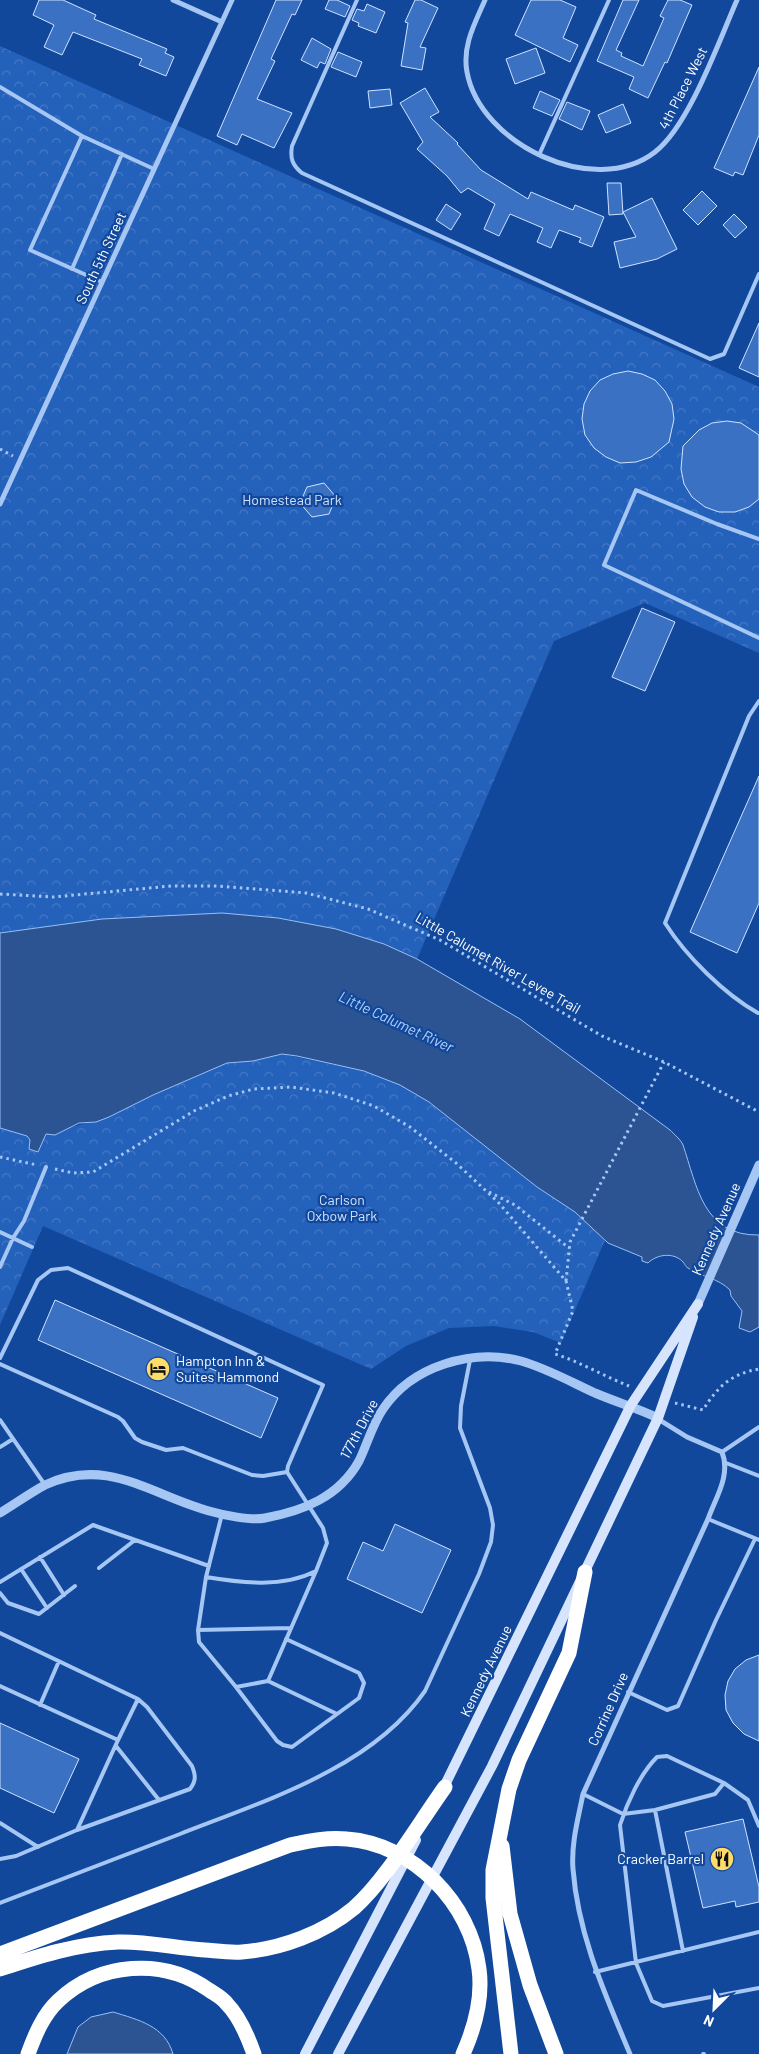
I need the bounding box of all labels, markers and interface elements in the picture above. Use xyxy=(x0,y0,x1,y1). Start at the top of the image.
street label: 4th Place West xyxy=(655,44,711,132)
street label: South 5th Street xyxy=(72,209,129,307)
park label: Homestead Park xyxy=(242,491,342,508)
street label: Little Calumet River Levee Trail xyxy=(413,908,584,1017)
water label: Little Calumet River xyxy=(336,987,457,1056)
street label: Kennedy Avenue xyxy=(688,1180,744,1278)
park label: Carlson Oxbow Park xyxy=(307,1191,377,1224)
place label: Hampton Inn & Suites Hammond xyxy=(176,1352,279,1385)
hotel icon: Hampton Inn & Suites Hammond xyxy=(145,1356,171,1382)
street label: 177th Drive xyxy=(336,1396,381,1461)
street label: Kennedy Avenue xyxy=(456,1622,515,1719)
street label: Corrine Drive xyxy=(584,1669,631,1748)
restaurant icon: Cracker Barrel xyxy=(709,1846,735,1872)
place label: Cracker Barrel xyxy=(617,1850,704,1867)
north arrow xyxy=(689,1984,739,2034)
text: N xyxy=(701,2012,716,2031)

